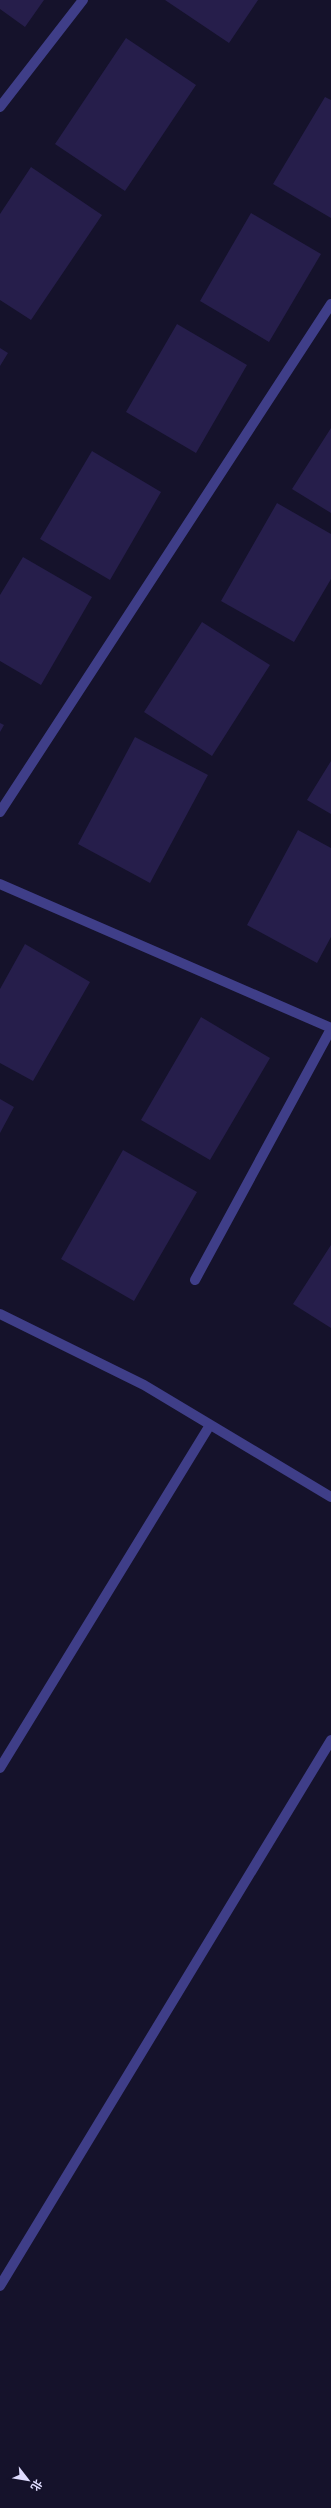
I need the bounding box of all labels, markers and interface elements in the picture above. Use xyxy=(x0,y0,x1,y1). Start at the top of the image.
north arrow xyxy=(8,2460,48,2500)
text: 北 xyxy=(28,2477,45,2493)

